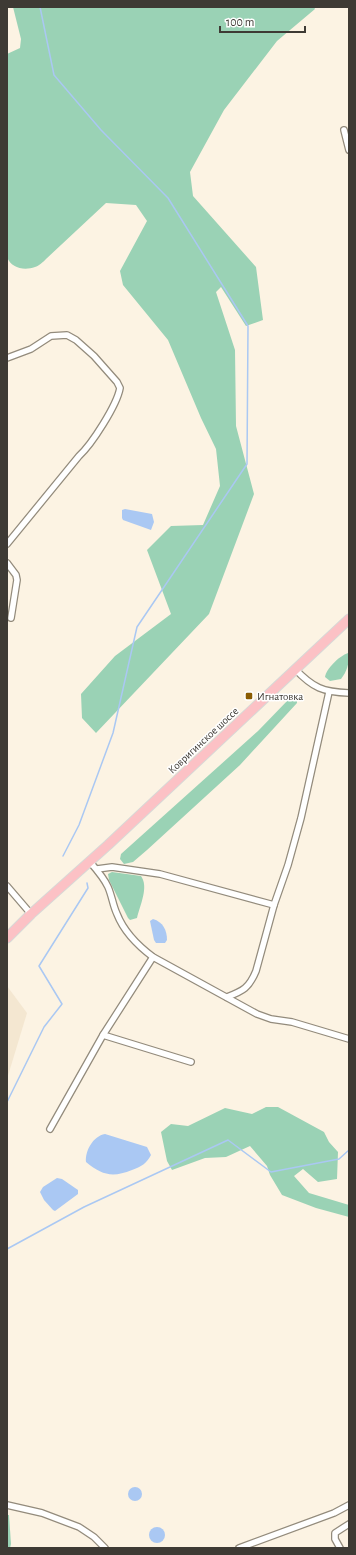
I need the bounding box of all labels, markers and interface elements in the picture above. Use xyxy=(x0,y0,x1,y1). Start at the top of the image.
scale bar xyxy=(220,8,305,34)
text: 100 m xyxy=(226,16,254,28)
marker: Игнатовка xyxy=(244,691,254,701)
place label: Игнатовка xyxy=(257,691,303,702)
street label: Ковригинское шоссе xyxy=(166,705,241,776)

